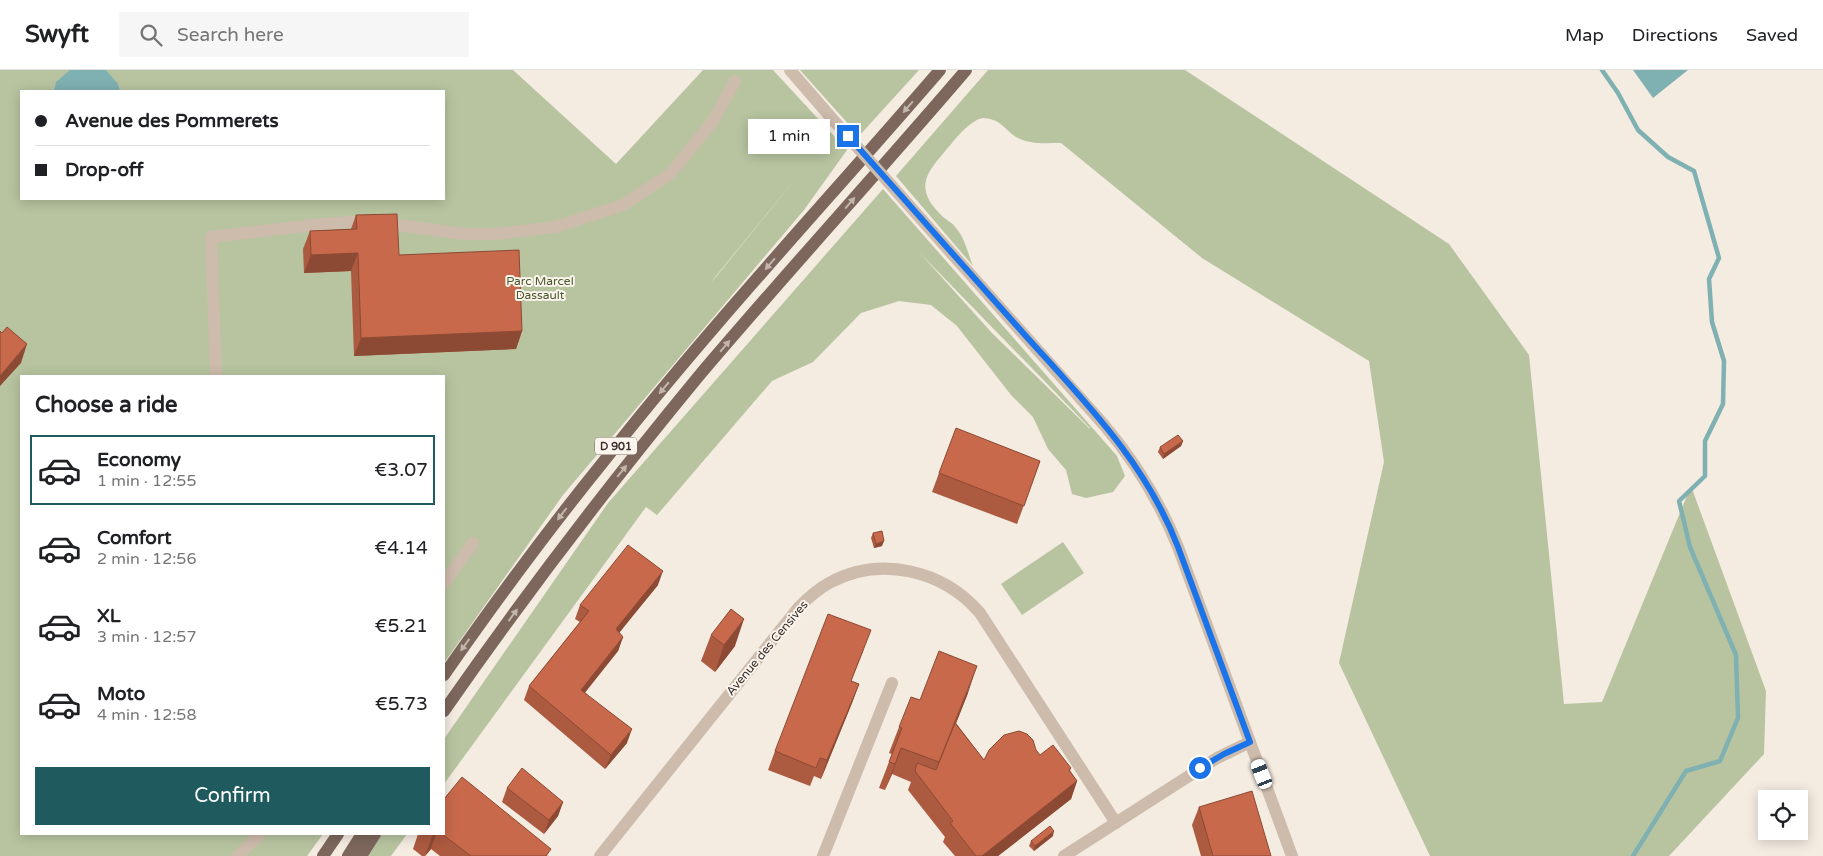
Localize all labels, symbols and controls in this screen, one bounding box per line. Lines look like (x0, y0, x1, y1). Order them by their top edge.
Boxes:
search box (119, 12, 469, 57)
text: Swyft (25, 20, 89, 49)
icon: search (137, 21, 165, 49)
text: Search here (177, 24, 284, 46)
text: Map (1565, 24, 1604, 46)
text: Directions (1632, 24, 1718, 46)
text: Saved (1746, 24, 1798, 46)
one-way arrow (903, 100, 914, 113)
text: Avenue des Pommerets (65, 110, 279, 132)
callout: 1 min (748, 118, 830, 154)
route end (837, 125, 859, 147)
text: 1 min (768, 126, 810, 146)
text: Drop-off (65, 159, 144, 181)
one-way arrow (844, 197, 855, 210)
one-way arrow (764, 258, 776, 270)
park label: Parc Marcel Dassault (506, 274, 574, 302)
one-way arrow (720, 339, 731, 352)
one-way arrow (658, 381, 669, 394)
text: Choose a ride (35, 392, 178, 418)
road number: D 901 (595, 438, 637, 454)
icon: car (37, 448, 82, 493)
text: Economy (97, 449, 181, 471)
text: €3.07 (374, 459, 428, 481)
one-way arrow (617, 465, 628, 478)
text: 1 min · 12:55 (97, 471, 196, 491)
one-way arrow (557, 507, 567, 521)
icon: car (37, 526, 82, 571)
text: Comfort (97, 527, 171, 549)
text: €4.14 (374, 537, 428, 559)
text: 2 min · 12:56 (97, 549, 196, 569)
street label: Avenue des Censives (723, 598, 811, 698)
icon: car (37, 604, 82, 649)
text: XL (97, 605, 121, 627)
one-way arrow (507, 609, 518, 622)
text: €5.21 (374, 615, 428, 637)
text: 3 min · 12:57 (97, 627, 196, 647)
one-way arrow (460, 638, 471, 651)
icon: car (37, 682, 82, 727)
text: Moto (97, 683, 145, 705)
text: €5.73 (375, 693, 428, 715)
text: 4 min · 12:58 (97, 705, 196, 725)
route start (1189, 757, 1211, 779)
car (1249, 757, 1274, 791)
button: Confirm (35, 767, 430, 825)
map controls (1758, 790, 1808, 840)
button: locate (1758, 790, 1808, 840)

